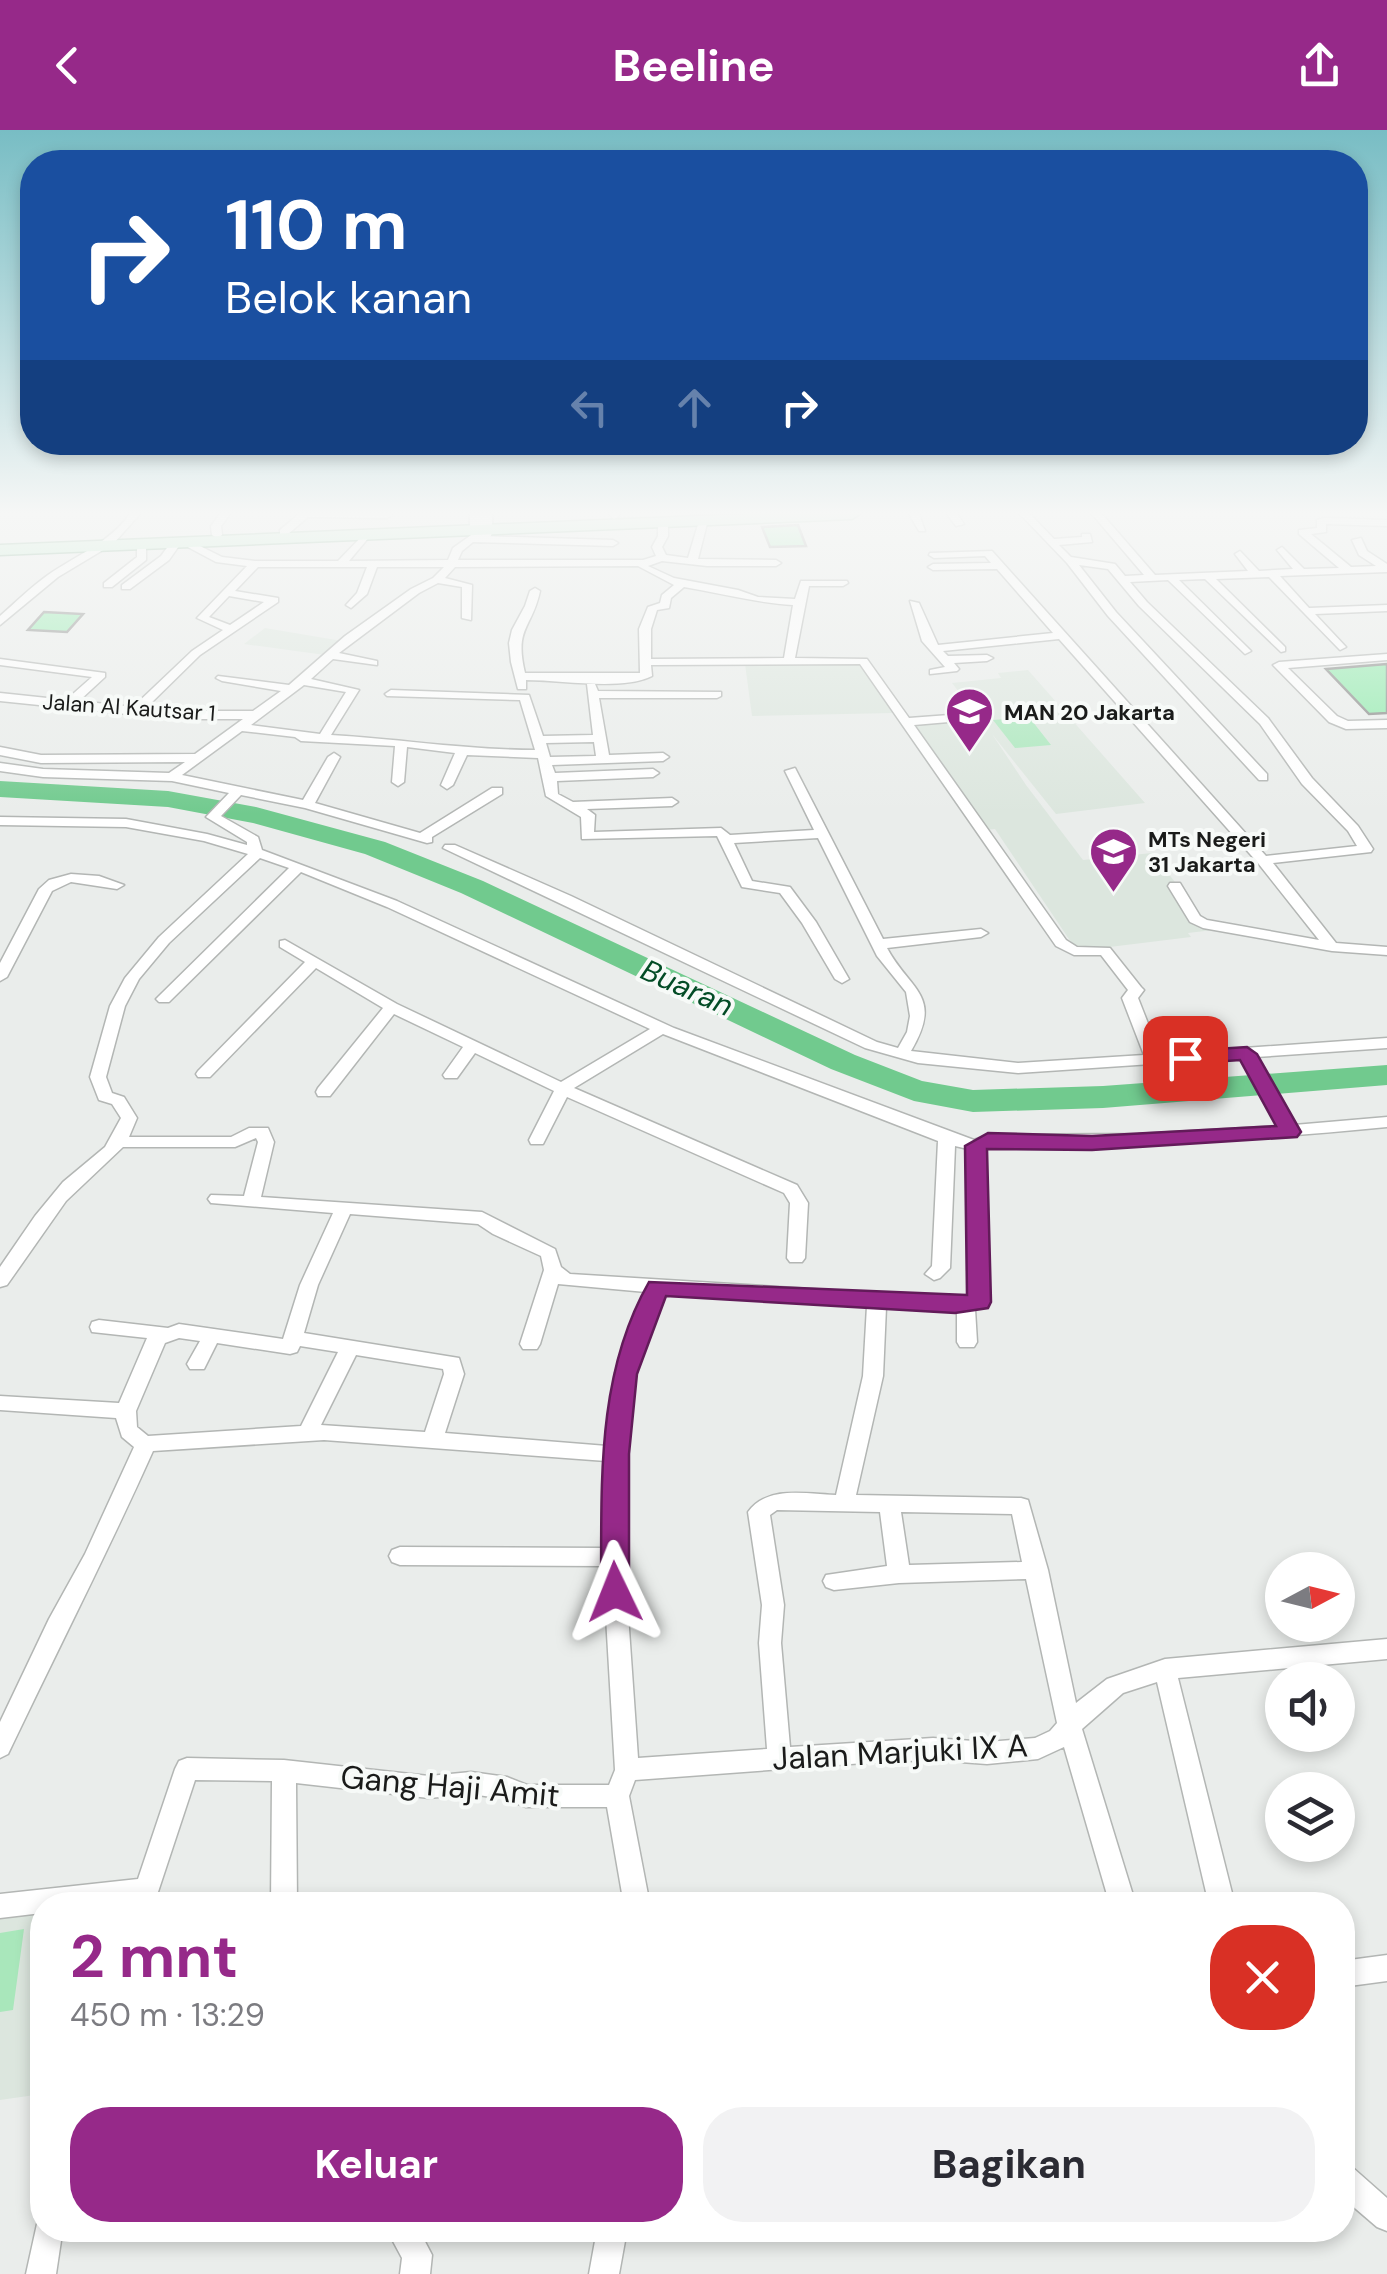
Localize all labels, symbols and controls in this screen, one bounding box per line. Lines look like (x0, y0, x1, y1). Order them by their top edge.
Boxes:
text: Beeline (612, 36, 775, 95)
icon: back (40, 38, 95, 93)
icon: share (1292, 38, 1347, 93)
text: 110 m (225, 180, 408, 271)
icon: right (60, 190, 190, 320)
text: Belok kanan (225, 268, 472, 327)
icon: left (562, 380, 617, 435)
icon: ahead (667, 380, 722, 435)
icon: right (772, 380, 827, 435)
school or university icon: MAN 20 Jakarta (943, 686, 995, 754)
street label: Jalan Al Kautsar 1 (42, 687, 216, 728)
place label: MAN 20 Jakarta (1004, 698, 1175, 727)
place label: MTs Negeri 31 Jakarta (1148, 825, 1266, 879)
school or university icon: MTs Negeri 31 Jakarta (1087, 826, 1139, 894)
water label: Buaran (635, 950, 739, 1025)
pin (1143, 1016, 1228, 1101)
icon: arrive (1158, 1031, 1213, 1086)
position arrow (563, 1540, 667, 1644)
north arrow (1265, 1552, 1355, 1642)
map controls (1265, 1552, 1355, 1862)
button: sound (1265, 1662, 1355, 1752)
street label: Jalan Marjuki IX A (771, 1724, 1029, 1780)
street label: Gang Haji Amit (339, 1756, 561, 1816)
button: layers (1265, 1772, 1355, 1862)
text: 2 mnt (70, 1917, 238, 1996)
button: close (1210, 1925, 1315, 2030)
text: 450 m · 13:29 (70, 1994, 265, 2036)
button: Keluar (70, 2107, 683, 2222)
button: Bagikan (703, 2107, 1315, 2222)

